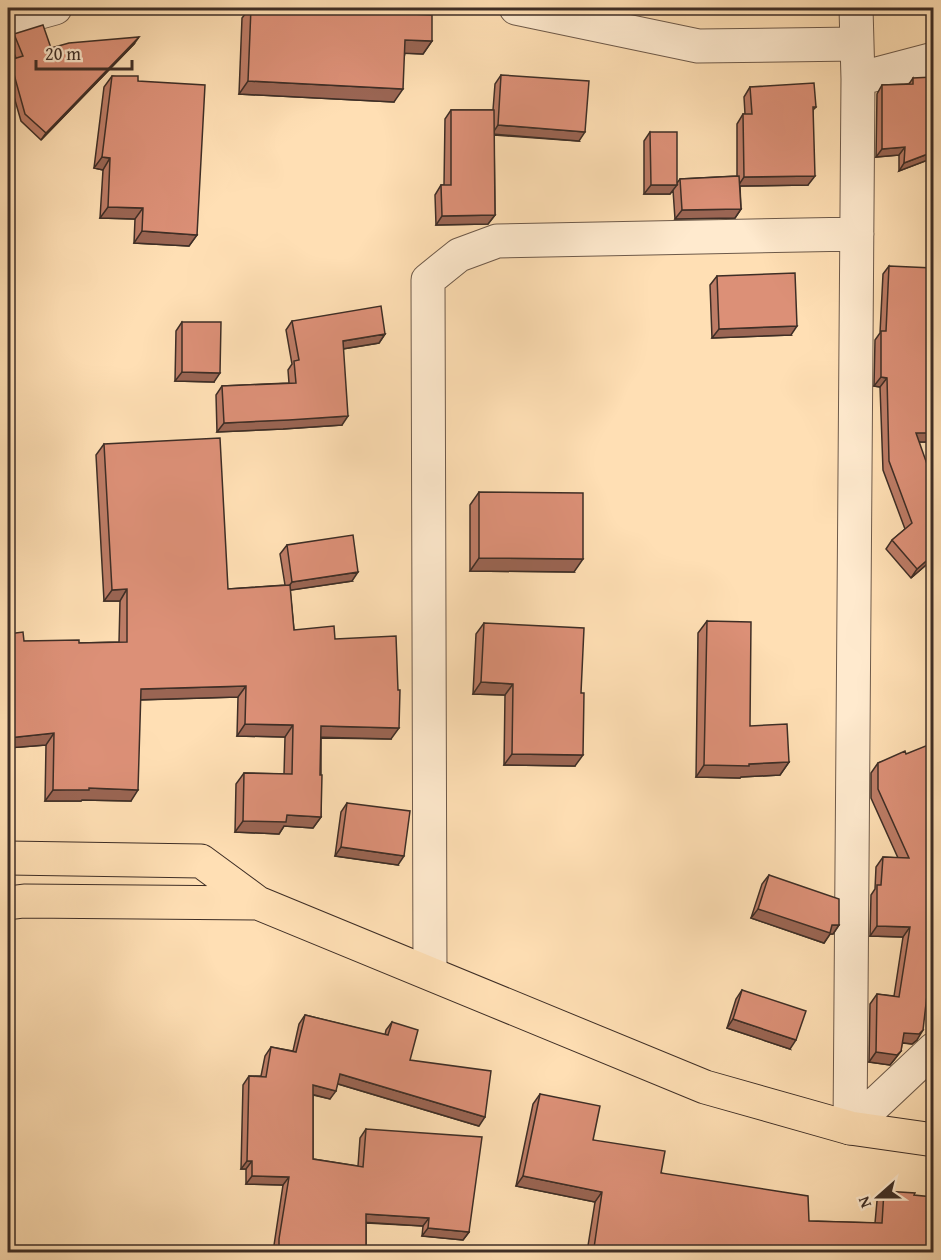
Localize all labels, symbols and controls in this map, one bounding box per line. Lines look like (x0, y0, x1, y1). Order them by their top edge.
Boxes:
scale bar (36, 33, 132, 71)
text: 20 m (45, 40, 81, 67)
north arrow (848, 1167, 908, 1227)
text: N (851, 1193, 877, 1212)

